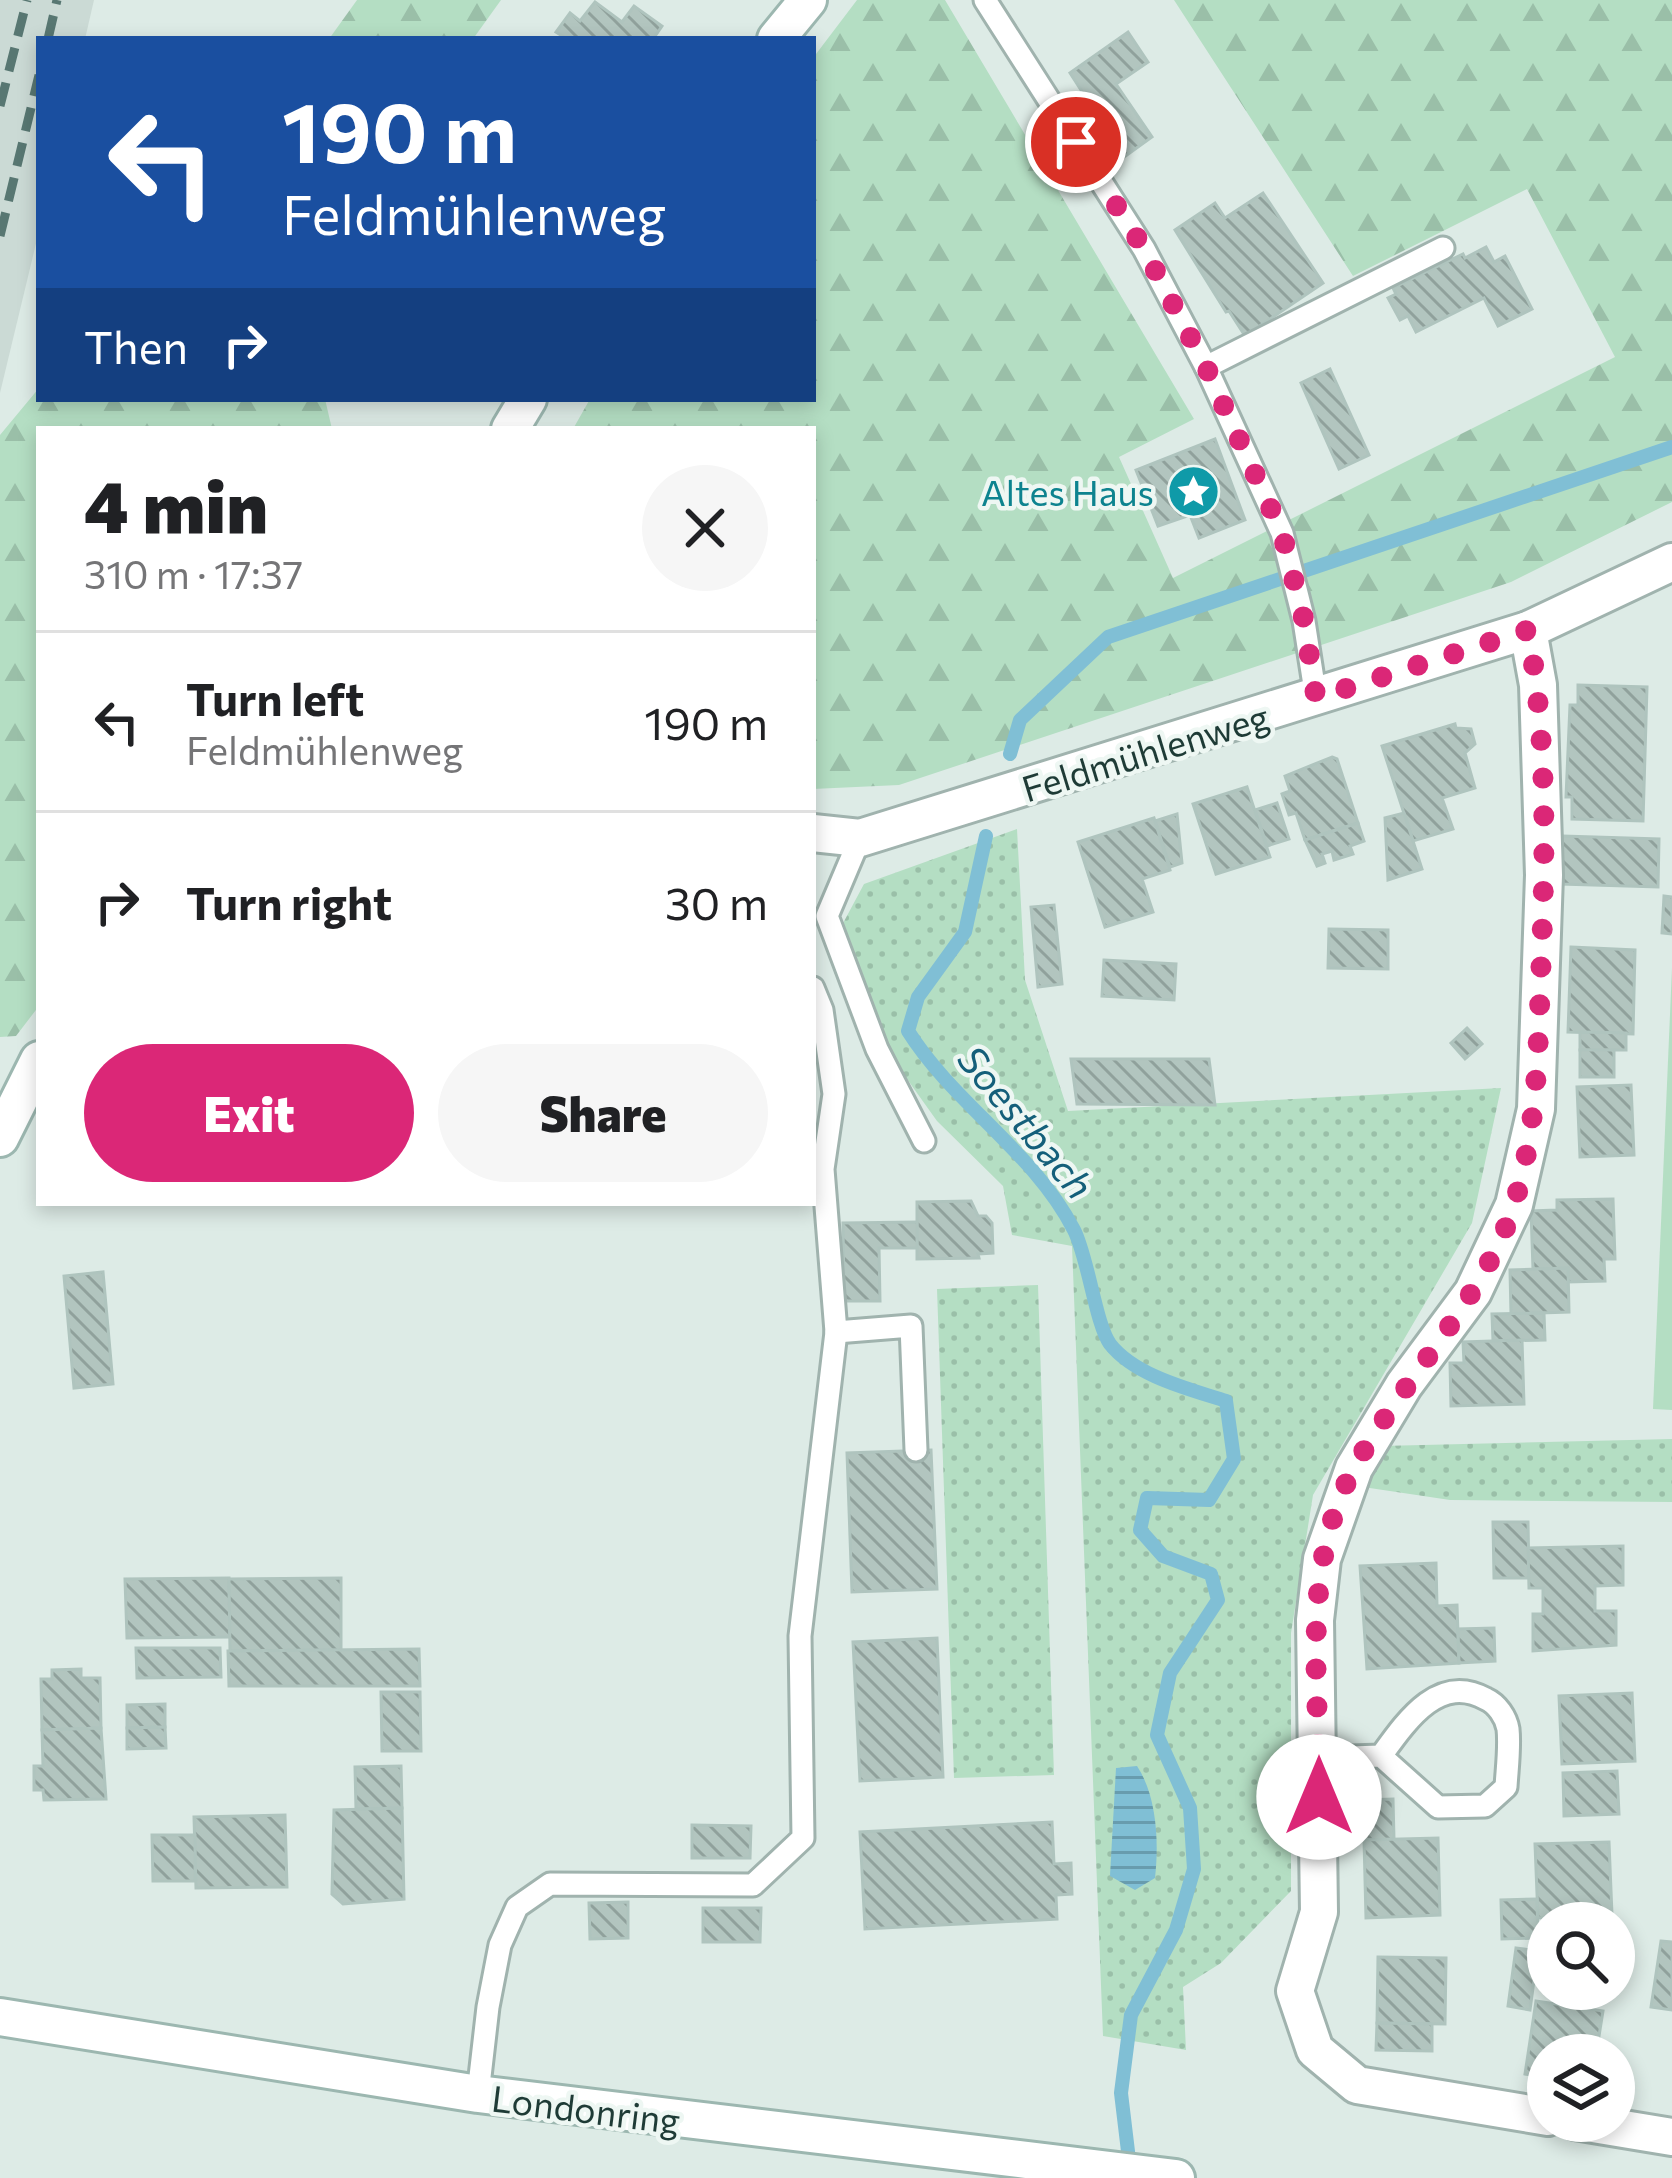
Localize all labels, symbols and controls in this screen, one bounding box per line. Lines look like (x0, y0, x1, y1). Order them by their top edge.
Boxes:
text: 190 m (282, 78, 517, 180)
icon: left (84, 84, 240, 240)
pin (1025, 91, 1127, 193)
icon: arrive (1043, 109, 1109, 175)
text: Feldmühlenweg (282, 180, 666, 246)
icon: right (212, 312, 278, 378)
text: Then (84, 318, 188, 373)
text: 4 min (84, 460, 268, 548)
place icon: Altes Haus (1165, 463, 1221, 519)
button: close (642, 465, 768, 591)
place label: Altes Haus (981, 469, 1154, 513)
text: 310 m · 17:37 (84, 549, 303, 597)
text: Turn left (186, 670, 364, 725)
icon: left (84, 689, 150, 755)
street label: Feldmühlenweg (1016, 693, 1274, 809)
text: 190 m (644, 694, 768, 749)
text: Feldmühlenweg (186, 725, 463, 773)
icon: right (84, 869, 150, 935)
text: Turn right (186, 874, 392, 929)
text: 30 m (665, 874, 768, 929)
water label: Soestbach (949, 1035, 1105, 1207)
button: Exit (84, 1044, 414, 1182)
button: Share (438, 1044, 768, 1182)
position arrow (1256, 1734, 1382, 1860)
map controls (1527, 1902, 1635, 2142)
button: search (1527, 1902, 1635, 2010)
button: layers (1527, 2034, 1635, 2142)
street label: Londonring (489, 2075, 683, 2141)

